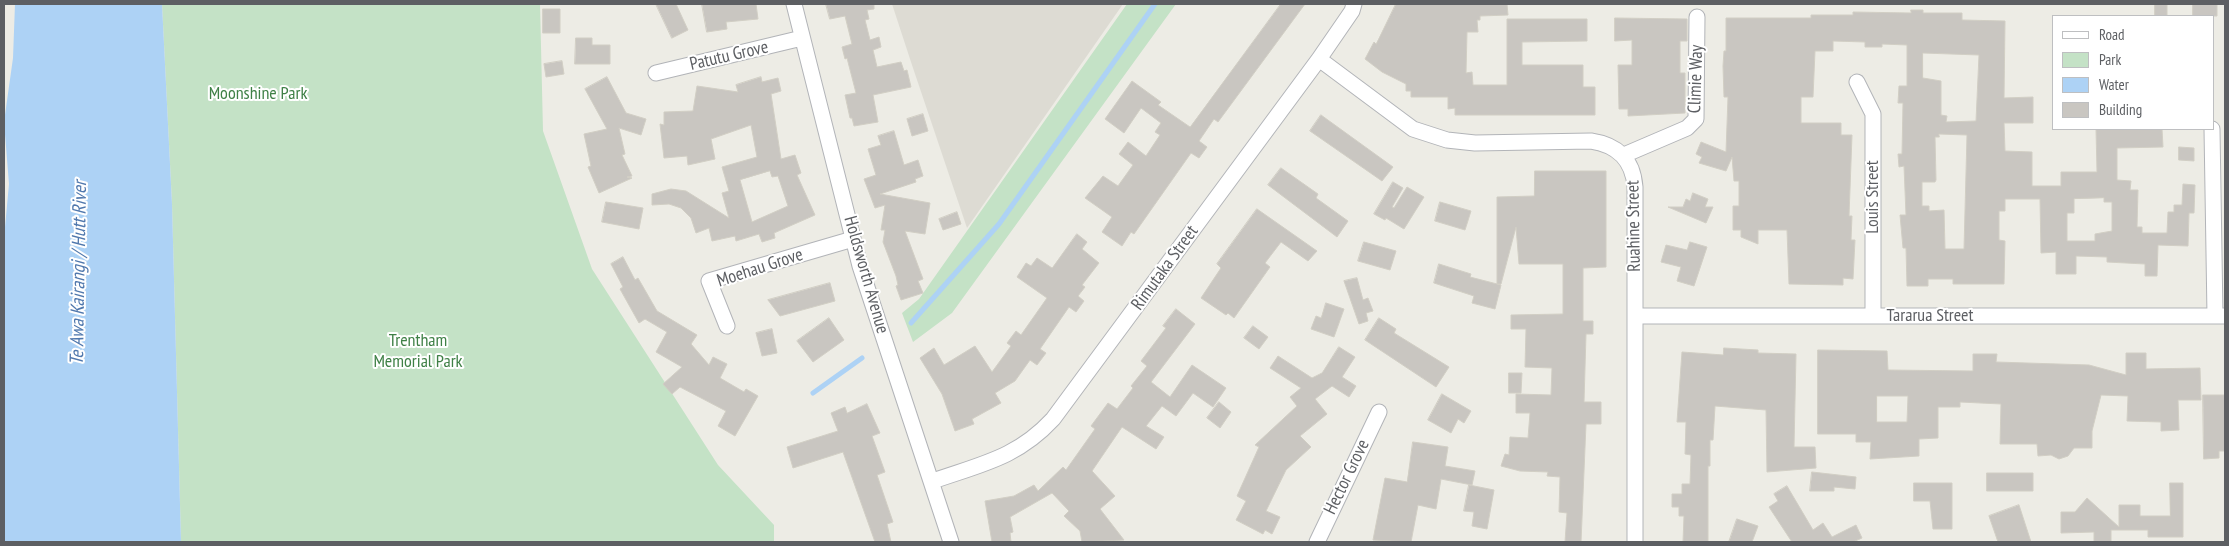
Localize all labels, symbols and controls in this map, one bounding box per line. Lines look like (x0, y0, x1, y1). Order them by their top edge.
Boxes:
legend (2052, 15, 2214, 130)
text: Road (2099, 25, 2125, 44)
street label: Patutu Grove (688, 36, 770, 76)
street label: Climie Way (1684, 44, 1708, 114)
text: Park (2099, 50, 2121, 69)
text: Water (2099, 75, 2129, 94)
park label: Moonshine Park (209, 83, 307, 105)
text: Building (2099, 100, 2142, 119)
street label: Louis Street (1862, 160, 1884, 234)
street label: Ruahine Street (1622, 180, 1646, 272)
water label: Te Awa Kairangi / Hutt River (66, 181, 92, 365)
street label: Holdsworth Avenue (839, 214, 893, 336)
street label: Rimutaka Street (1127, 221, 1203, 315)
street label: Moehau Grove (714, 244, 806, 292)
street label: Tararua Street (1887, 305, 1973, 327)
park label: Trentham Memorial Park (373, 330, 463, 372)
street label: Hector Grove (1320, 436, 1374, 518)

